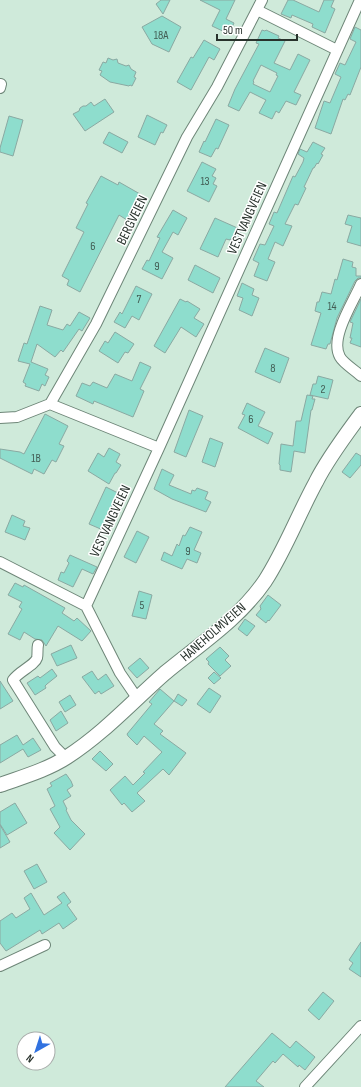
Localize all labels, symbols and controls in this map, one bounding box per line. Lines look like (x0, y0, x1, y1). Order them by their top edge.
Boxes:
scale bar (217, 16, 297, 42)
text: 50 m (223, 23, 243, 38)
house number: 18A (154, 28, 169, 43)
house number: 13 (200, 174, 210, 189)
street label: VESTVANGVEIEN (223, 179, 271, 257)
street label: BERGVEIEN (113, 192, 151, 248)
house number: 6 (90, 239, 96, 254)
house number: 9 (154, 259, 160, 274)
house number: 7 (137, 292, 142, 307)
house number: 14 (327, 299, 337, 314)
house number: 8 (270, 361, 276, 376)
house number: 2 (321, 382, 326, 397)
house number: 6 (248, 412, 254, 427)
house number: 1B (31, 451, 41, 466)
street label: VESTVANGVEIEN (86, 482, 134, 560)
house number: 9 (185, 544, 191, 559)
house number: 5 (140, 598, 145, 613)
street label: HANEHOLMVEIEN (177, 599, 249, 665)
north arrow (16, 1031, 56, 1071)
text: N (24, 1051, 36, 1065)

